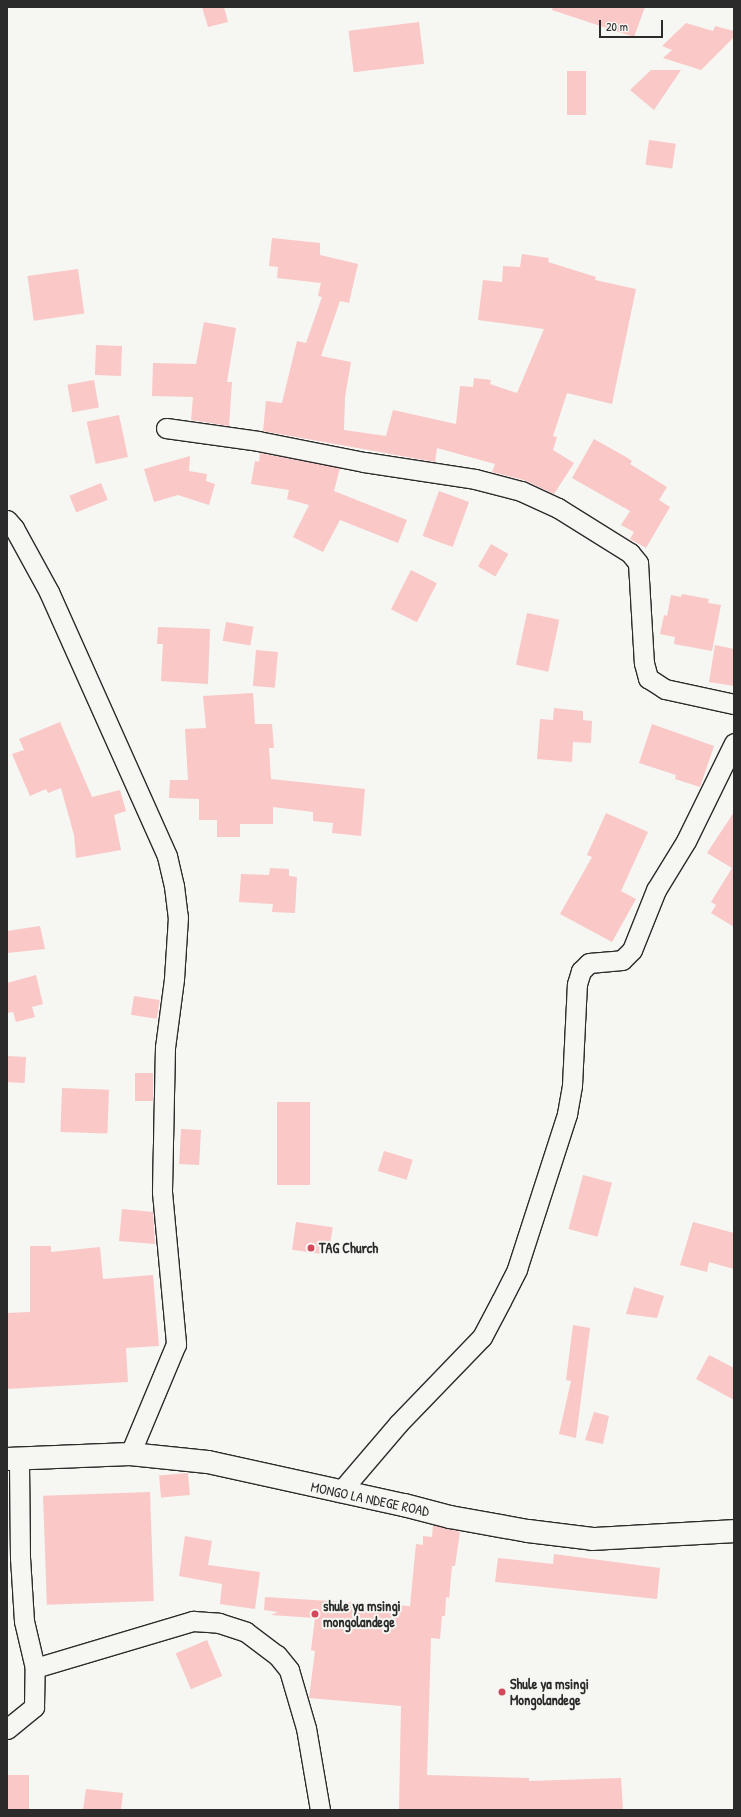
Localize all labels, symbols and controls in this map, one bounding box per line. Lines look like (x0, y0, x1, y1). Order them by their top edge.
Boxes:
scale bar (601, 12, 665, 38)
text: 20 m (606, 18, 628, 35)
place label: TAG Church (319, 1240, 378, 1256)
marker: TAG Church (306, 1243, 316, 1253)
street label: MONGO LA NDEGE ROAD (309, 1478, 431, 1520)
place label: shule ya msingi mongolandege (323, 1598, 401, 1630)
marker: shule ya msingi mongolandege (310, 1609, 320, 1619)
place label: Shule ya msingi Mongolandege (510, 1676, 589, 1708)
marker: Shule ya msingi Mongolandege (497, 1687, 507, 1697)

